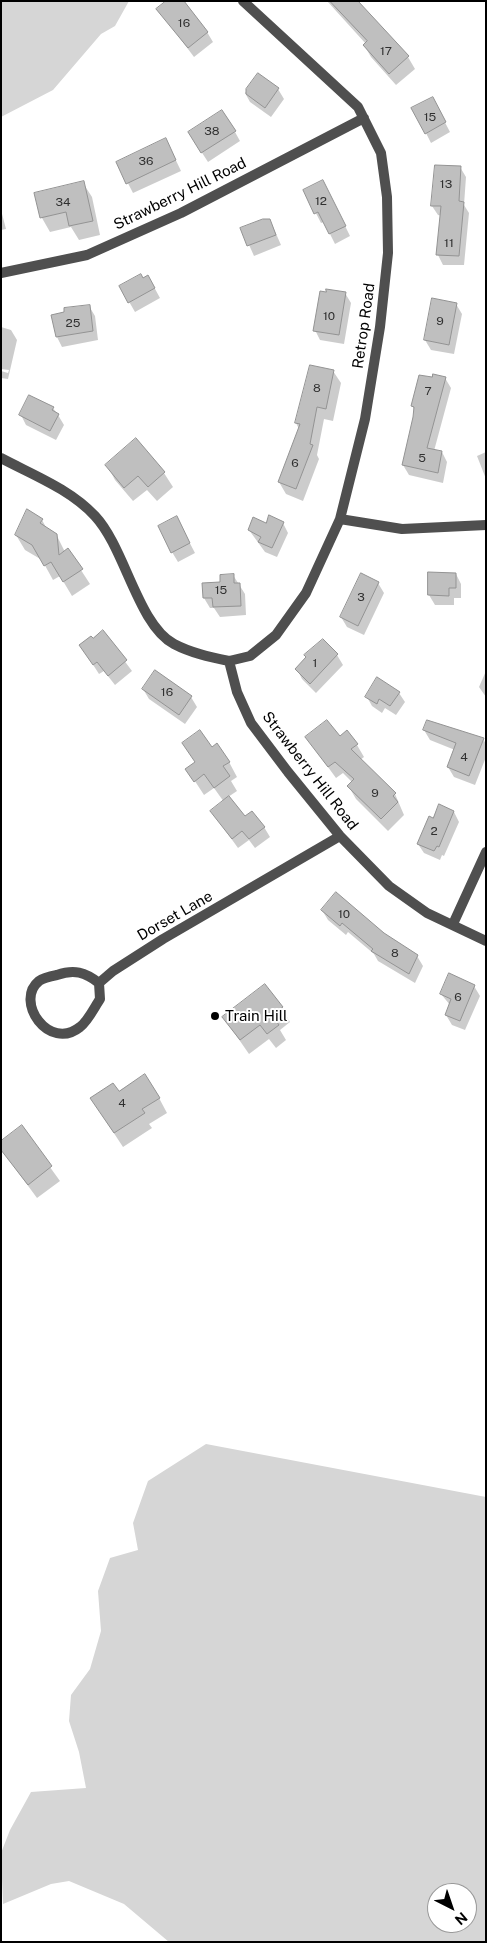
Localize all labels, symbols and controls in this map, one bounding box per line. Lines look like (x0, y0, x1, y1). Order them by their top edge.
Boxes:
house number: 16 (178, 16, 190, 30)
house number: 17 (380, 44, 392, 58)
house number: 15 (424, 110, 436, 124)
house number: 38 (204, 124, 220, 138)
street label: Strawberry Hill Road (111, 154, 249, 234)
house number: 36 (139, 154, 153, 168)
house number: 13 (440, 177, 452, 191)
house number: 12 (315, 194, 327, 208)
house number: 34 (55, 195, 71, 209)
house number: 11 (444, 236, 454, 250)
street label: Retrop Road (349, 282, 379, 370)
house number: 10 (323, 309, 335, 323)
house number: 9 (436, 314, 444, 328)
house number: 25 (66, 316, 80, 330)
house number: 8 (313, 381, 321, 395)
house number: 7 (424, 384, 432, 398)
house number: 5 (418, 451, 426, 465)
house number: 6 (291, 456, 299, 470)
house number: 15 (215, 583, 227, 597)
house number: 3 (357, 590, 365, 604)
house number: 1 (313, 656, 317, 670)
house number: 16 (161, 685, 173, 699)
street label: Strawberry Hill Road (258, 708, 362, 834)
house number: 4 (460, 750, 468, 764)
house number: 9 (371, 786, 379, 800)
house number: 2 (430, 824, 438, 838)
street label: Dorset Lane (134, 887, 216, 945)
house number: 10 (338, 907, 350, 921)
house number: 8 (391, 946, 399, 960)
house number: 6 (454, 990, 462, 1004)
place label: Train Hill (225, 1007, 288, 1025)
marker: Train Hill (209, 1010, 221, 1022)
house number: 4 (118, 1096, 126, 1110)
north arrow (427, 1883, 477, 1933)
text: N (452, 1909, 471, 1928)

